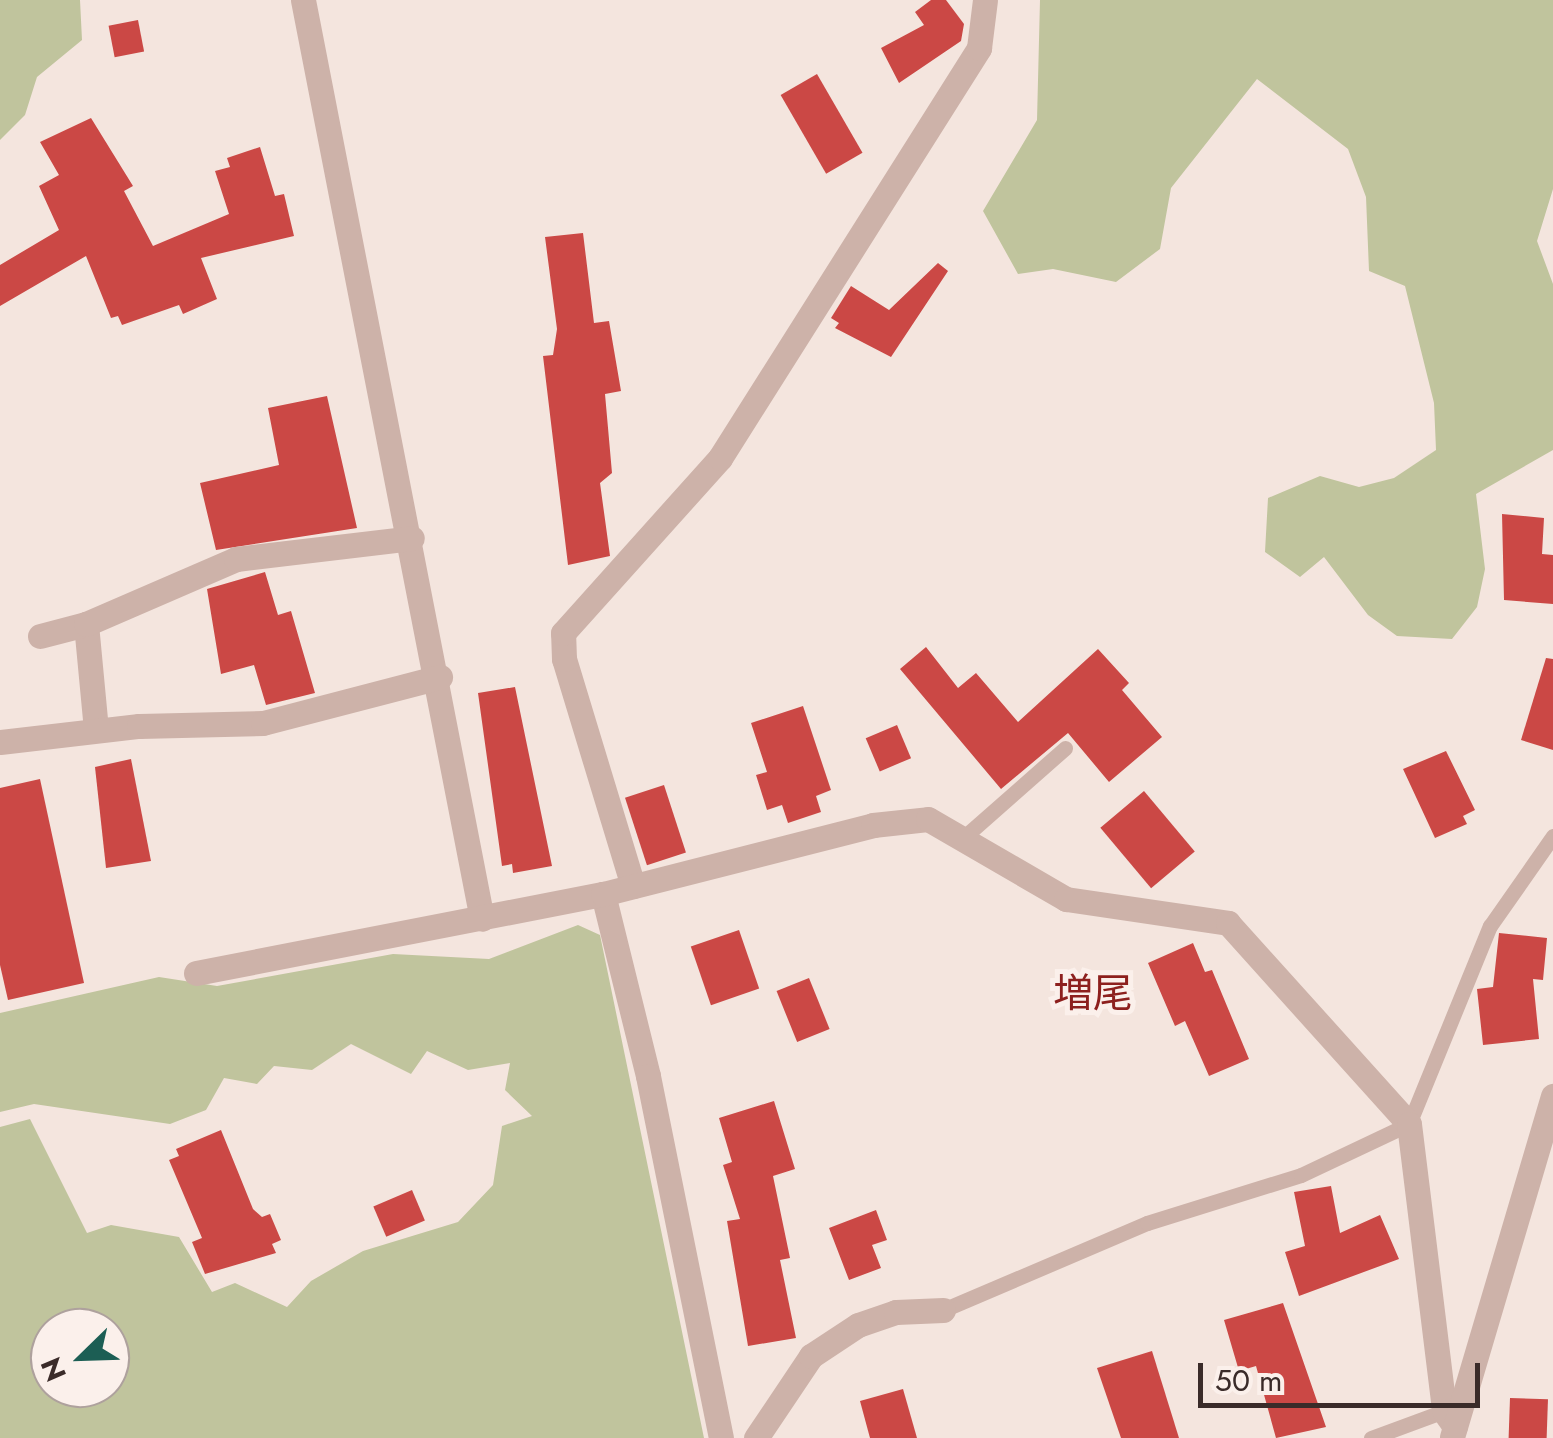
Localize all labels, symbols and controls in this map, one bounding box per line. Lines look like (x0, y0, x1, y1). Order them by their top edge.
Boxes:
district label: 増尾 (1053, 969, 1133, 1017)
north arrow (30, 1308, 130, 1408)
scale bar (1203, 1343, 1486, 1405)
text: N (31, 1351, 77, 1387)
text: 50 m (1215, 1359, 1282, 1402)

